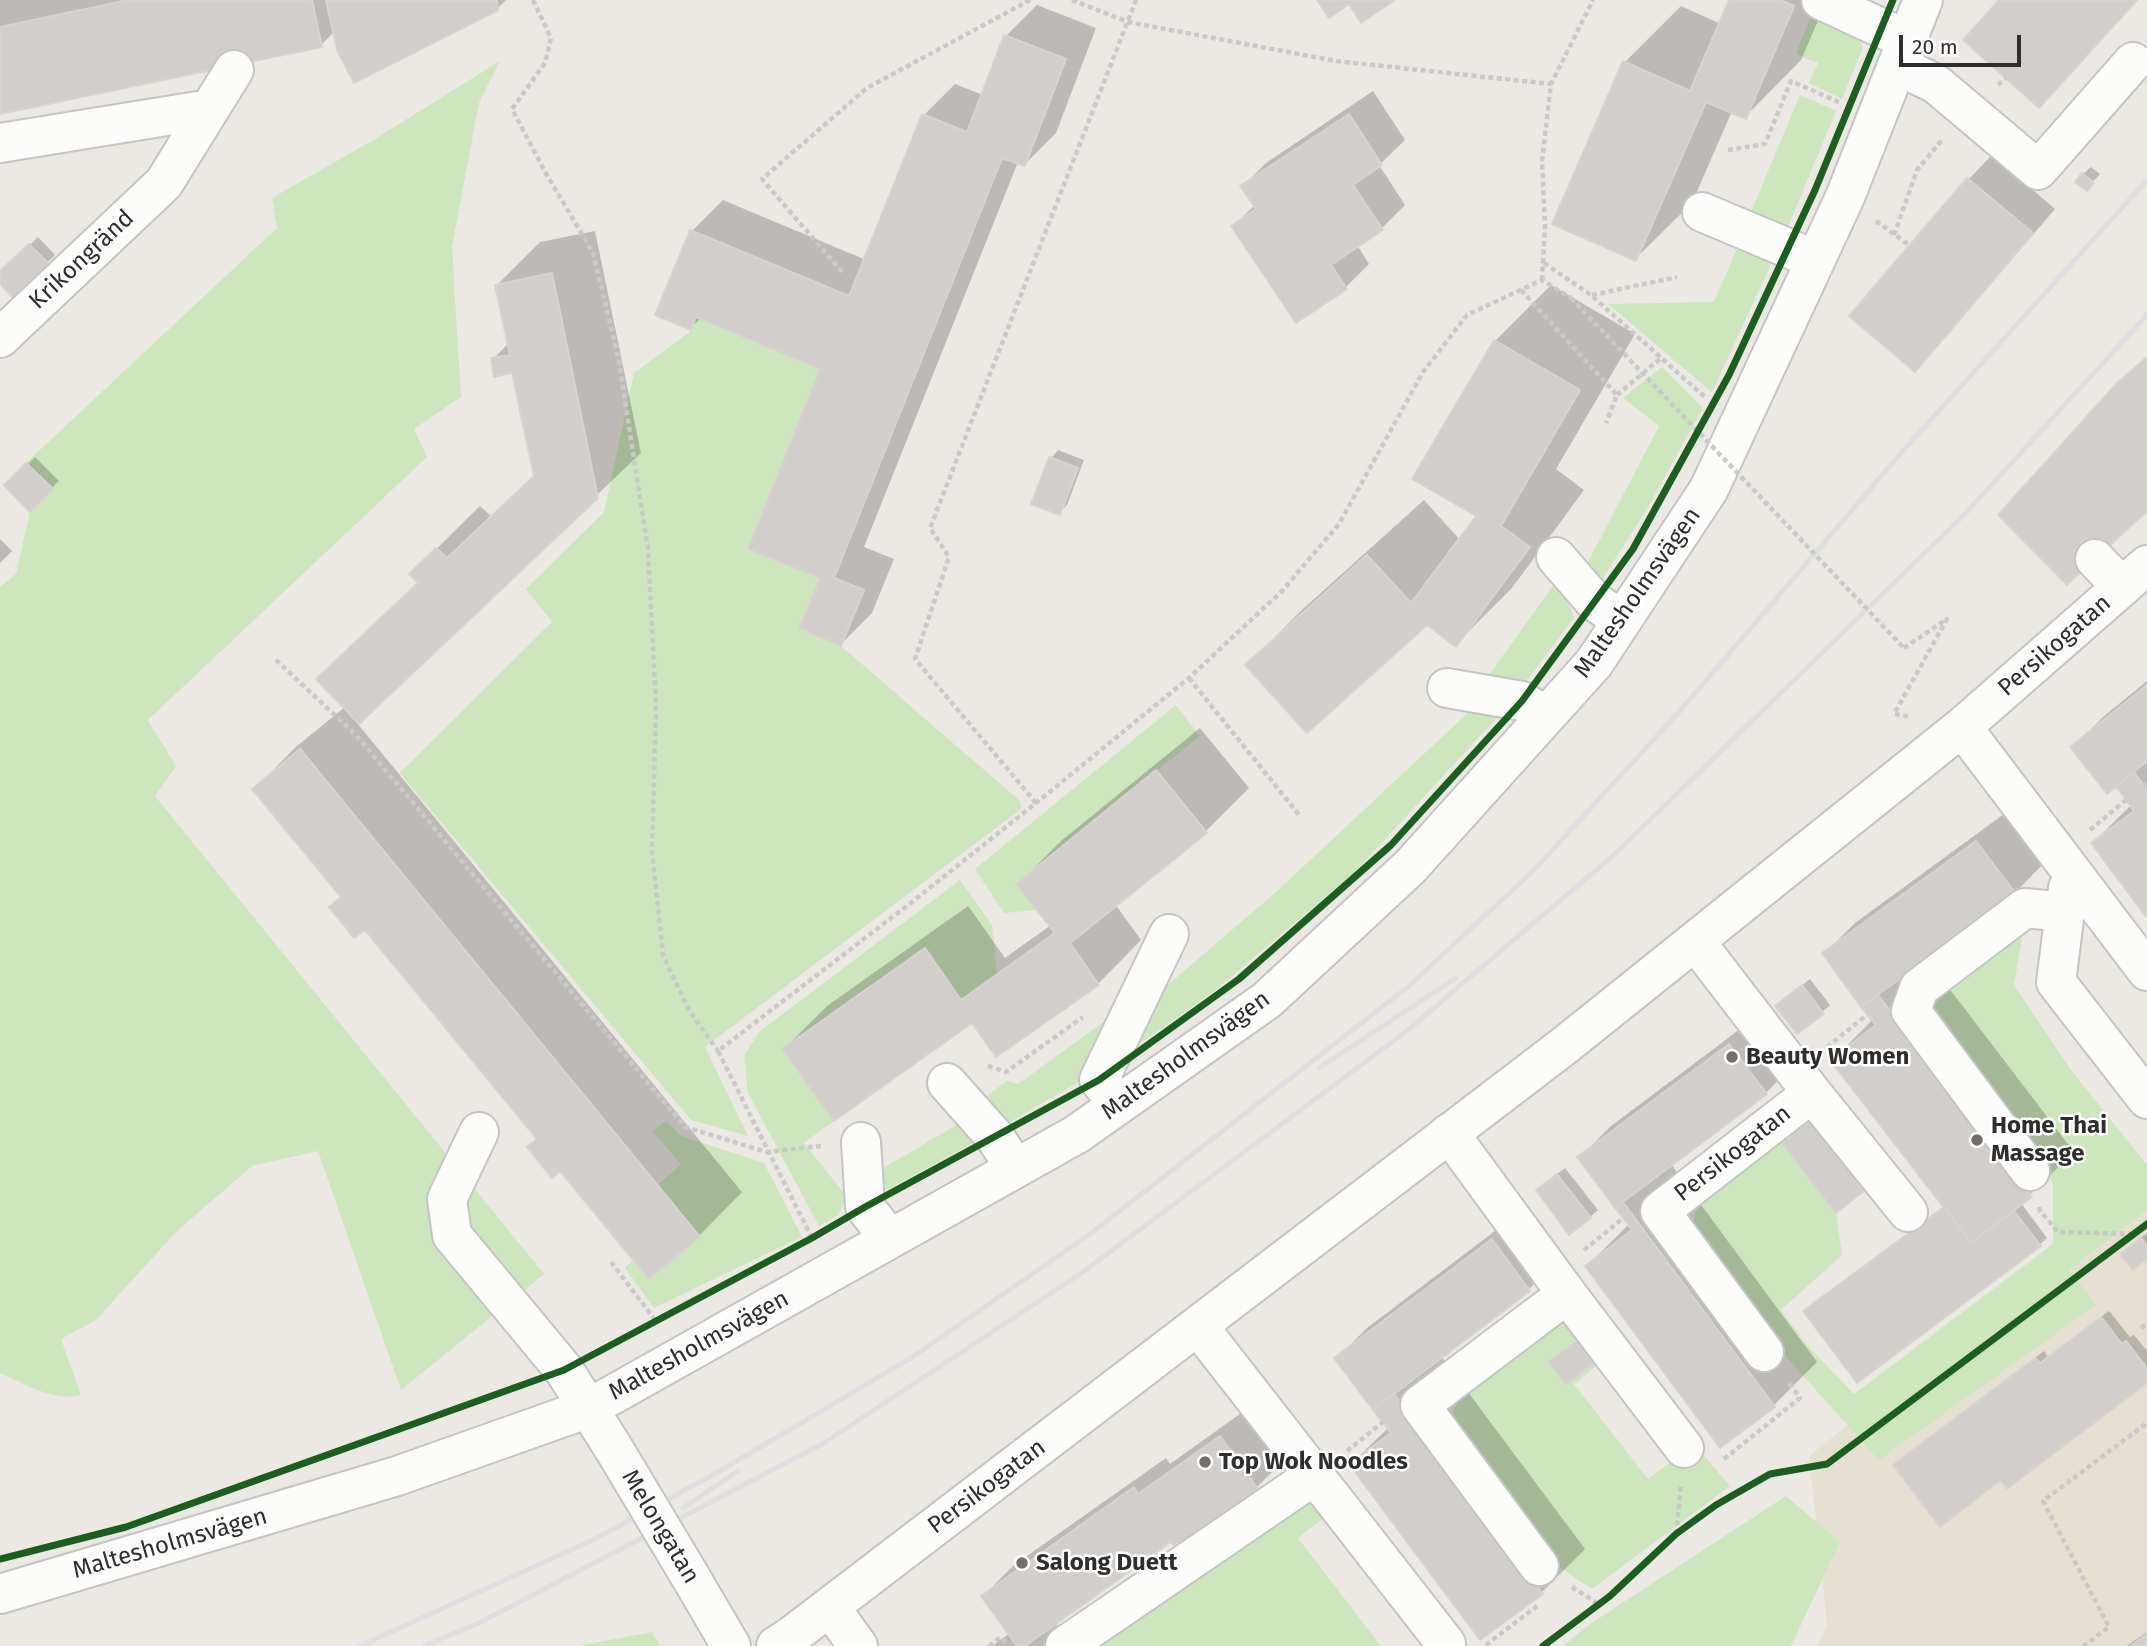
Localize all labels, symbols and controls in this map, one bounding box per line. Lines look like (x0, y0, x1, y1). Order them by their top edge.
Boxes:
scale bar (1902, 21, 2024, 65)
text: 20 m (1912, 34, 1958, 60)
street label: Krikongränd (24, 204, 140, 316)
street label: Maltesholmsvägen (1569, 502, 1707, 684)
street label: Persikogatan (1993, 589, 2117, 703)
street label: Maltesholmsvägen (1096, 985, 1276, 1127)
place label: Beauty Women (1746, 1043, 1909, 1071)
marker: Beauty Women (1724, 1049, 1740, 1065)
street label: Persikogatan (1669, 1100, 1797, 1208)
place label: Home Thai Massage (1991, 1112, 2107, 1168)
marker: Home Thai Massage (1969, 1132, 1985, 1148)
street label: Maltesholmsvägen (604, 1285, 794, 1407)
street label: Persikogatan (922, 1433, 1052, 1541)
place label: Top Wok Noodles (1219, 1448, 1408, 1476)
marker: Top Wok Noodles (1197, 1454, 1213, 1470)
street label: Melongatan (615, 1465, 705, 1589)
street label: Maltesholmsvägen (69, 1502, 271, 1586)
place label: Salong Duett (1036, 1549, 1178, 1577)
marker: Salong Duett (1014, 1555, 1030, 1571)

